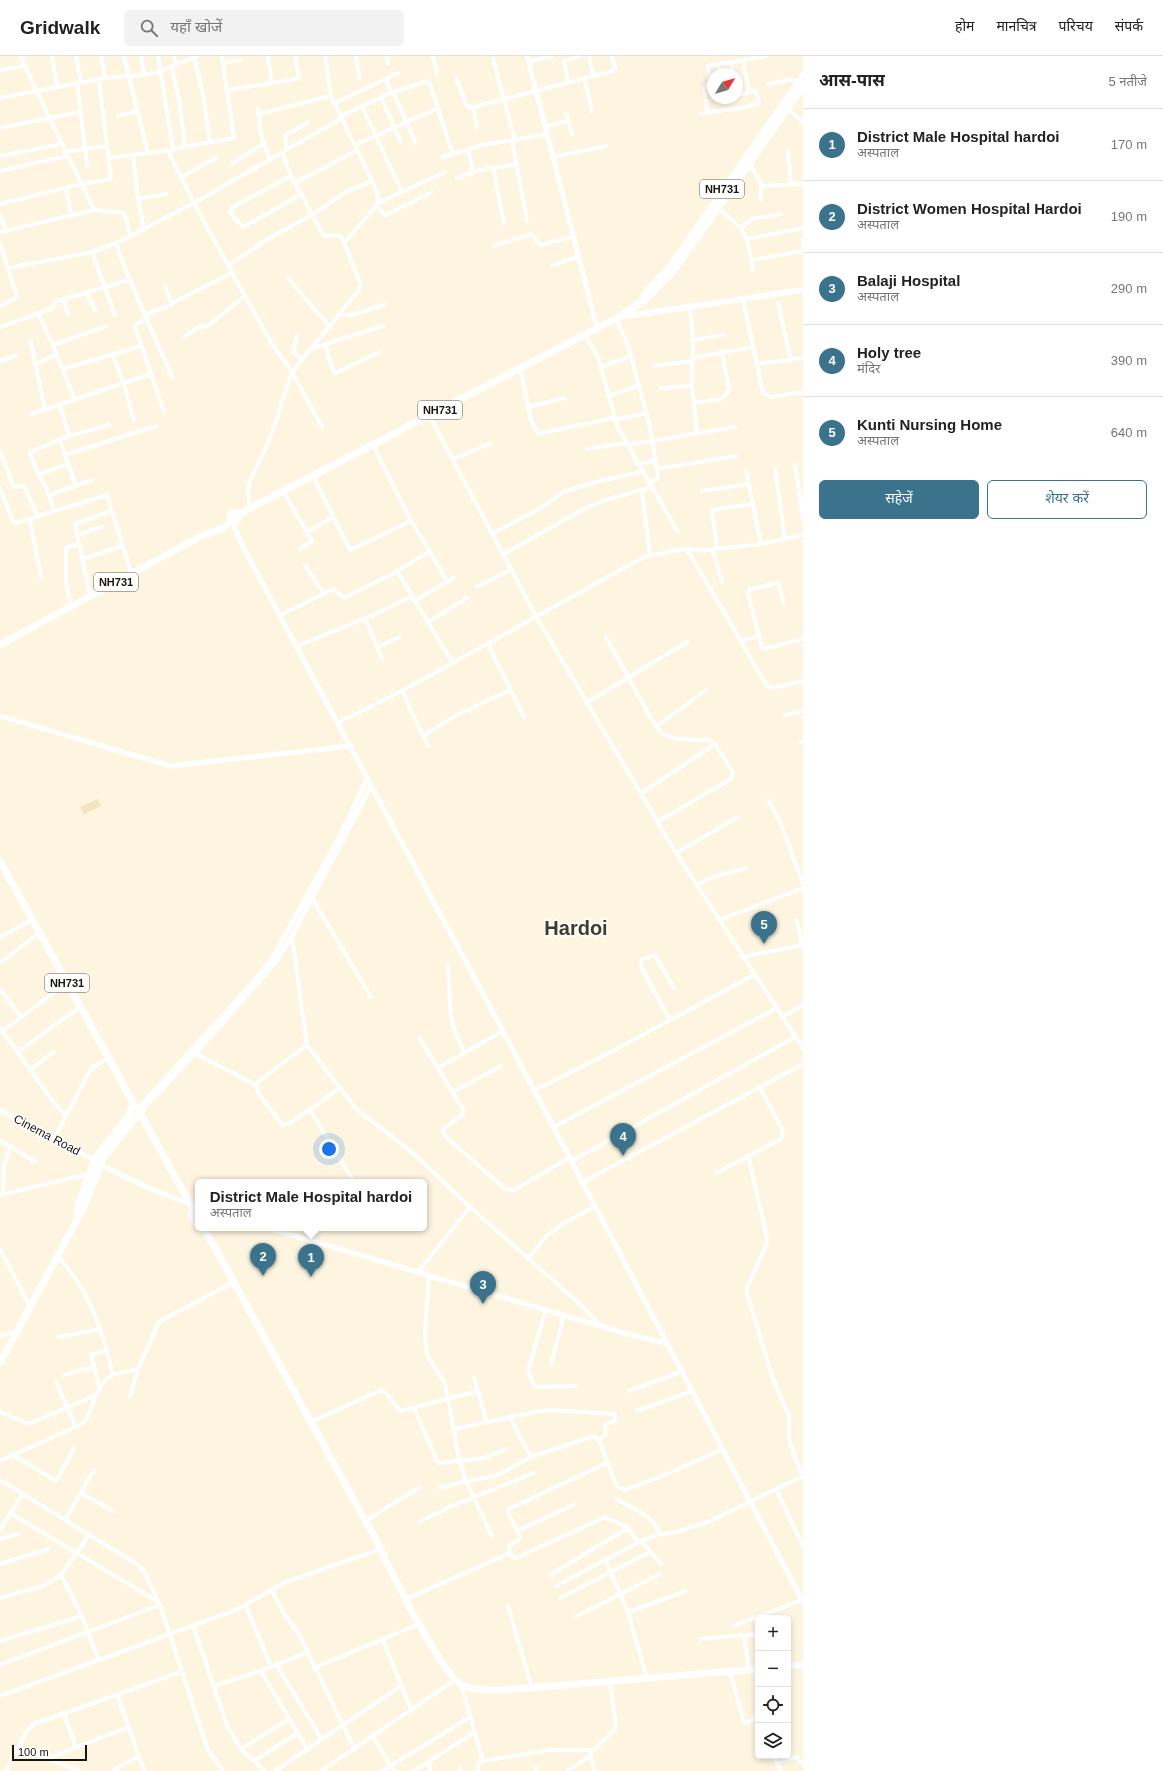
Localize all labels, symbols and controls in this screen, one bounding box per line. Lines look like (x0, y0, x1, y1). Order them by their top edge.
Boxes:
search box (124, 10, 404, 46)
text: Gridwalk (20, 17, 100, 38)
icon: search (138, 17, 160, 39)
text: यहाँ खोजें (170, 18, 222, 35)
text: होम (955, 18, 974, 34)
text: मानचित्र (996, 18, 1037, 34)
text: परिचय (1059, 18, 1093, 34)
text: संपर्क (1115, 18, 1143, 34)
north arrow (707, 68, 743, 104)
text: आस-पास (819, 71, 885, 90)
text: 5 नतीजे (1109, 74, 1147, 89)
text: District Male Hospital hardoi (857, 128, 1060, 145)
text: 1 (828, 137, 836, 152)
text: 170 m (1111, 137, 1147, 152)
text: अस्पताल (857, 145, 899, 160)
road number: NH731 (700, 180, 744, 198)
text: District Women Hospital Hardoi (857, 200, 1082, 217)
text: 2 (828, 209, 836, 224)
text: 190 m (1111, 209, 1147, 224)
text: अस्पताल (857, 217, 899, 232)
text: Balaji Hospital (857, 272, 960, 289)
text: 3 (828, 281, 836, 296)
text: 290 m (1111, 281, 1147, 296)
text: अस्पताल (857, 289, 899, 304)
text: Holy tree (857, 344, 921, 361)
text: 4 (828, 353, 836, 368)
text: 390 m (1111, 353, 1147, 368)
text: मंदिर (857, 361, 880, 376)
road number: NH731 (418, 401, 462, 419)
text: Kunti Nursing Home (857, 416, 1002, 433)
text: 5 (828, 425, 836, 440)
text: 640 m (1111, 425, 1147, 440)
text: अस्पताल (857, 433, 899, 448)
button: सहेजें (819, 480, 979, 519)
button: शेयर करें (987, 480, 1147, 519)
road number: NH731 (94, 573, 138, 591)
pin: 5 (751, 911, 777, 944)
district label: Hardoi (544, 917, 608, 939)
road number: NH731 (45, 974, 89, 992)
street label: Cinema Road (11, 1112, 83, 1158)
pin: 4 (610, 1123, 636, 1156)
your location (319, 1139, 339, 1159)
popup (195, 1179, 427, 1231)
text: District Male Hospital hardoi (210, 1188, 412, 1205)
text: अस्पताल (210, 1205, 252, 1220)
pin: 2 (250, 1243, 276, 1276)
pin: 1 (298, 1244, 324, 1277)
pin: 3 (470, 1271, 496, 1304)
map controls (755, 1615, 791, 1759)
button: + (755, 1615, 791, 1651)
button: − (755, 1651, 791, 1687)
button: locate (755, 1687, 791, 1723)
button: layers (755, 1723, 791, 1759)
scale bar (12, 1743, 87, 1762)
text: 100 m (18, 1746, 49, 1758)

